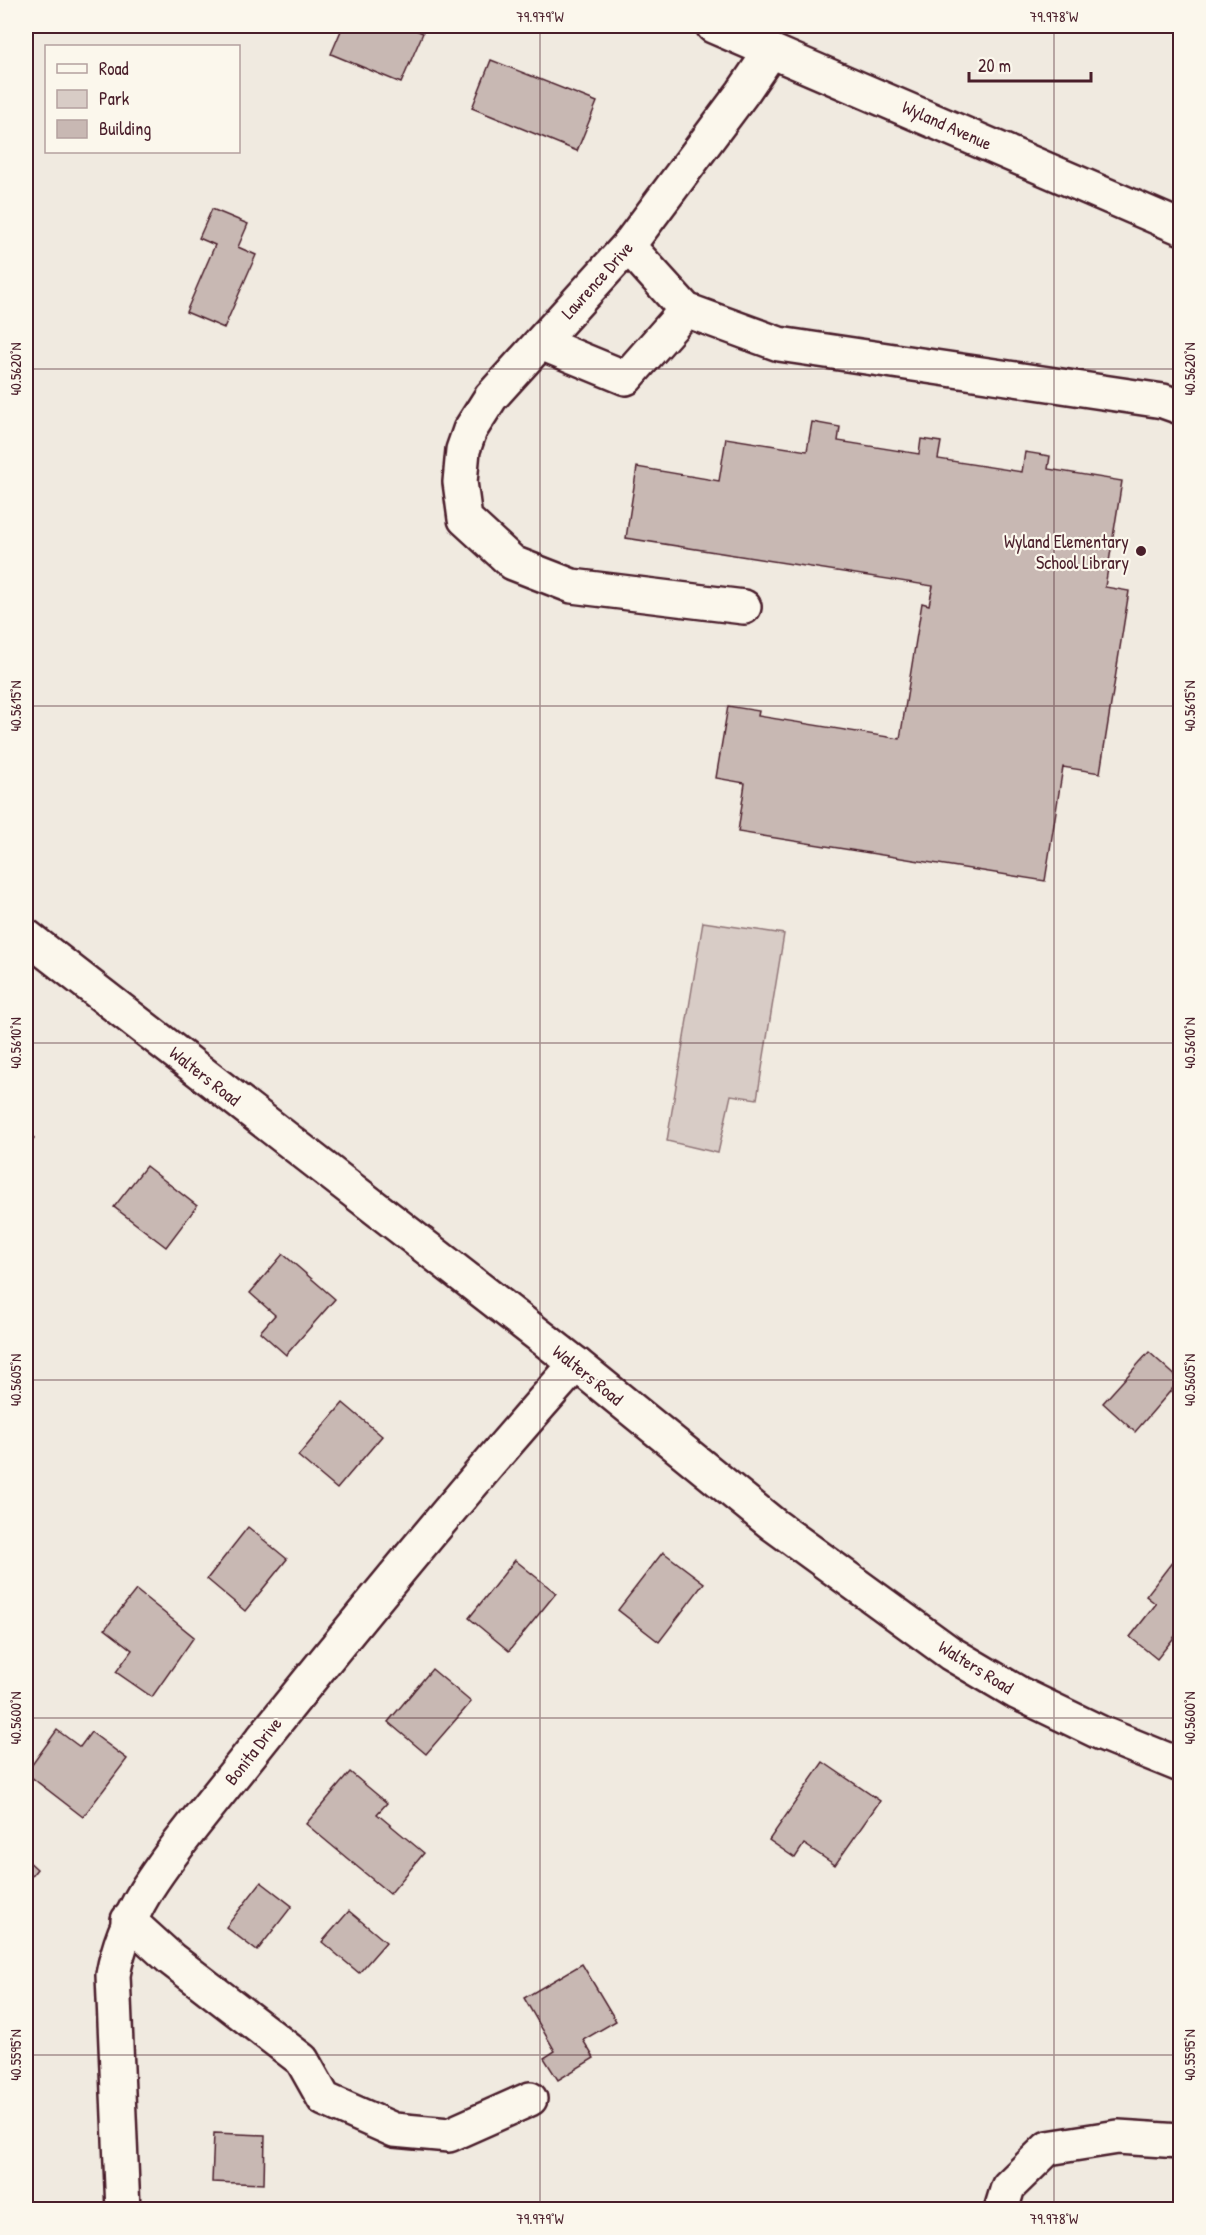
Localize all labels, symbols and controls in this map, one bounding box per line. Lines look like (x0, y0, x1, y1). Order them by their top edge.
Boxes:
text: 79.979°W (516, 6, 564, 27)
text: 79.978°W (1030, 6, 1079, 27)
legend (45, 45, 240, 153)
scale bar (969, 45, 1090, 83)
text: 20 m (978, 53, 1011, 78)
text: Road (99, 56, 129, 81)
text: Park (99, 86, 130, 111)
street label: Wyland Avenue (898, 94, 996, 156)
text: Building (99, 116, 151, 141)
street label: Lawrence Drive (555, 236, 639, 324)
text: 40.5620°N (5, 342, 26, 396)
text: 40.5620°N (1179, 342, 1200, 396)
place label: Wyland Elementary School Library (1004, 529, 1129, 575)
marker: Wyland Elementary School Library (1134, 544, 1148, 558)
text: 40.5615°N (5, 680, 26, 732)
text: 40.5615°N (1179, 680, 1200, 732)
text: 40.5610°N (5, 1017, 26, 1069)
text: 40.5610°N (1179, 1017, 1200, 1069)
street label: Walters Road (164, 1040, 246, 1112)
street label: Walters Road (548, 1339, 628, 1411)
text: 40.5605°N (5, 1354, 26, 1406)
text: 40.5605°N (1179, 1354, 1200, 1406)
street label: Walters Road (934, 1634, 1018, 1700)
text: 40.5600°N (5, 1692, 26, 1744)
text: 40.5600°N (1179, 1692, 1200, 1744)
street label: Bonita Drive (219, 1712, 287, 1790)
text: 40.5595°N (5, 2029, 26, 2081)
text: 40.5595°N (1179, 2029, 1200, 2081)
text: 79.979°W (516, 2208, 564, 2229)
text: 79.978°W (1030, 2208, 1079, 2229)

